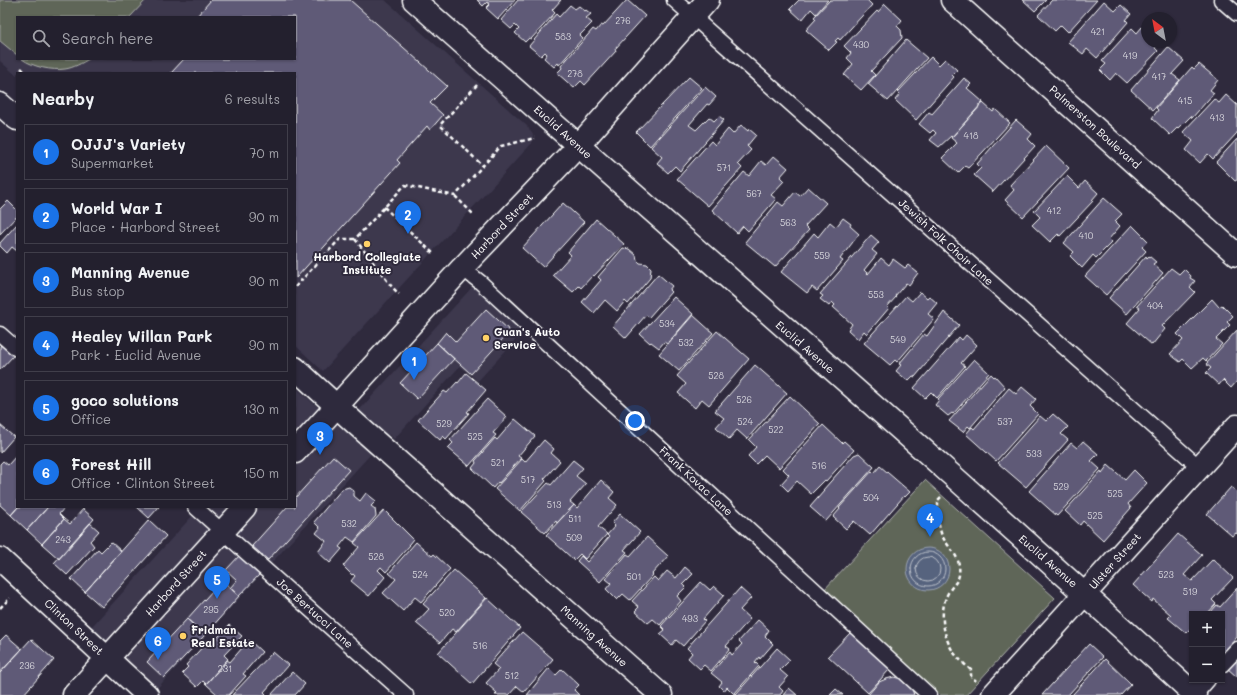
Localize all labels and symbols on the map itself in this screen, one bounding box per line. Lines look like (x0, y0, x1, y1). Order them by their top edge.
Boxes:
north arrow (1141, 12, 1177, 48)
house number: 276 (615, 15, 631, 26)
house number: 421 (1091, 26, 1105, 37)
house number: 583 (555, 31, 571, 42)
house number: 430 (853, 39, 869, 50)
house number: 419 (1123, 50, 1138, 61)
house number: 278 (567, 68, 583, 79)
house number: 417 (1152, 71, 1166, 82)
street label: Palmerston Boulevard (1047, 82, 1144, 172)
house number: 415 (1178, 95, 1192, 106)
street label: Euclid Avenue (531, 101, 596, 162)
house number: 413 (1210, 112, 1224, 123)
house number: 418 (964, 130, 979, 141)
house number: 571 (717, 162, 731, 173)
house number: 567 (746, 188, 762, 199)
street label: Harbord Street (467, 189, 536, 262)
street label: Jewish Folk Choir Lane (896, 195, 997, 289)
pin: 2 (395, 201, 421, 234)
house number: 412 (1047, 205, 1061, 216)
house number: 563 (780, 217, 796, 228)
house number: 410 (1079, 230, 1094, 241)
marker: Harbord Collegiate Institute (362, 239, 372, 249)
place label: Harbord Collegiate Institute (313, 249, 421, 277)
house number: 559 (814, 250, 831, 261)
house number: 553 (868, 289, 884, 300)
house number: 404 (1147, 300, 1164, 311)
street label: Euclid Avenue (773, 317, 838, 377)
house number: 534 (659, 318, 676, 329)
place label: Guan's Auto Service (494, 324, 560, 352)
marker: Guan's Auto Service (481, 333, 491, 343)
house number: 549 (890, 334, 907, 345)
house number: 532 (678, 337, 694, 348)
pin: 1 (401, 347, 427, 380)
house number: 528 (708, 370, 724, 381)
house number: 526 (736, 394, 752, 405)
your location (625, 411, 645, 431)
house number: 524 (737, 416, 753, 427)
house number: 537 (997, 416, 1013, 427)
house number: 529 (436, 418, 452, 429)
pin: 3 (307, 422, 333, 455)
house number: 522 (768, 424, 784, 435)
house number: 525 (467, 431, 483, 442)
street label: Frank Kovac Lane (656, 443, 736, 519)
house number: 533 (1026, 448, 1042, 459)
house number: 521 (491, 457, 505, 468)
house number: 516 (812, 460, 826, 471)
house number: 517 (521, 474, 535, 485)
house number: 529 (1053, 481, 1069, 492)
house number: 525 (1107, 488, 1123, 499)
house number: 504 (863, 492, 880, 503)
house number: 513 (547, 499, 561, 510)
pin: 4 (917, 504, 943, 537)
house number: 525 (1087, 510, 1103, 521)
house number: 511 (568, 513, 582, 524)
house number: 532 (341, 518, 357, 529)
street label: Ulster Street (1085, 529, 1144, 592)
street label: Euclid Avenue (1016, 531, 1081, 591)
house number: 509 (566, 532, 583, 543)
house number: 243 (55, 534, 71, 545)
street label: Harbord Street (142, 546, 210, 619)
house number: 528 (368, 551, 384, 562)
pin: 5 (204, 566, 230, 599)
house number: 524 (412, 569, 428, 580)
house number: 523 (1158, 569, 1174, 580)
house number: 501 (627, 571, 641, 582)
street label: Joe Bertucci Lane (274, 574, 357, 651)
house number: 519 (1183, 586, 1198, 597)
street label: Clinton Street (41, 595, 107, 658)
street label: Manning Avenue (558, 602, 631, 670)
house number: 295 (203, 604, 219, 615)
house number: 520 (439, 607, 455, 618)
house number: 493 (682, 613, 698, 624)
place label: Fridman Real Estate (191, 622, 255, 650)
pin: 6 (145, 627, 171, 660)
marker: Fridman Real Estate (178, 631, 188, 641)
house number: 516 (473, 640, 487, 651)
house number: 236 (19, 660, 35, 671)
house number: 231 (218, 663, 232, 674)
house number: 512 (505, 670, 519, 681)

